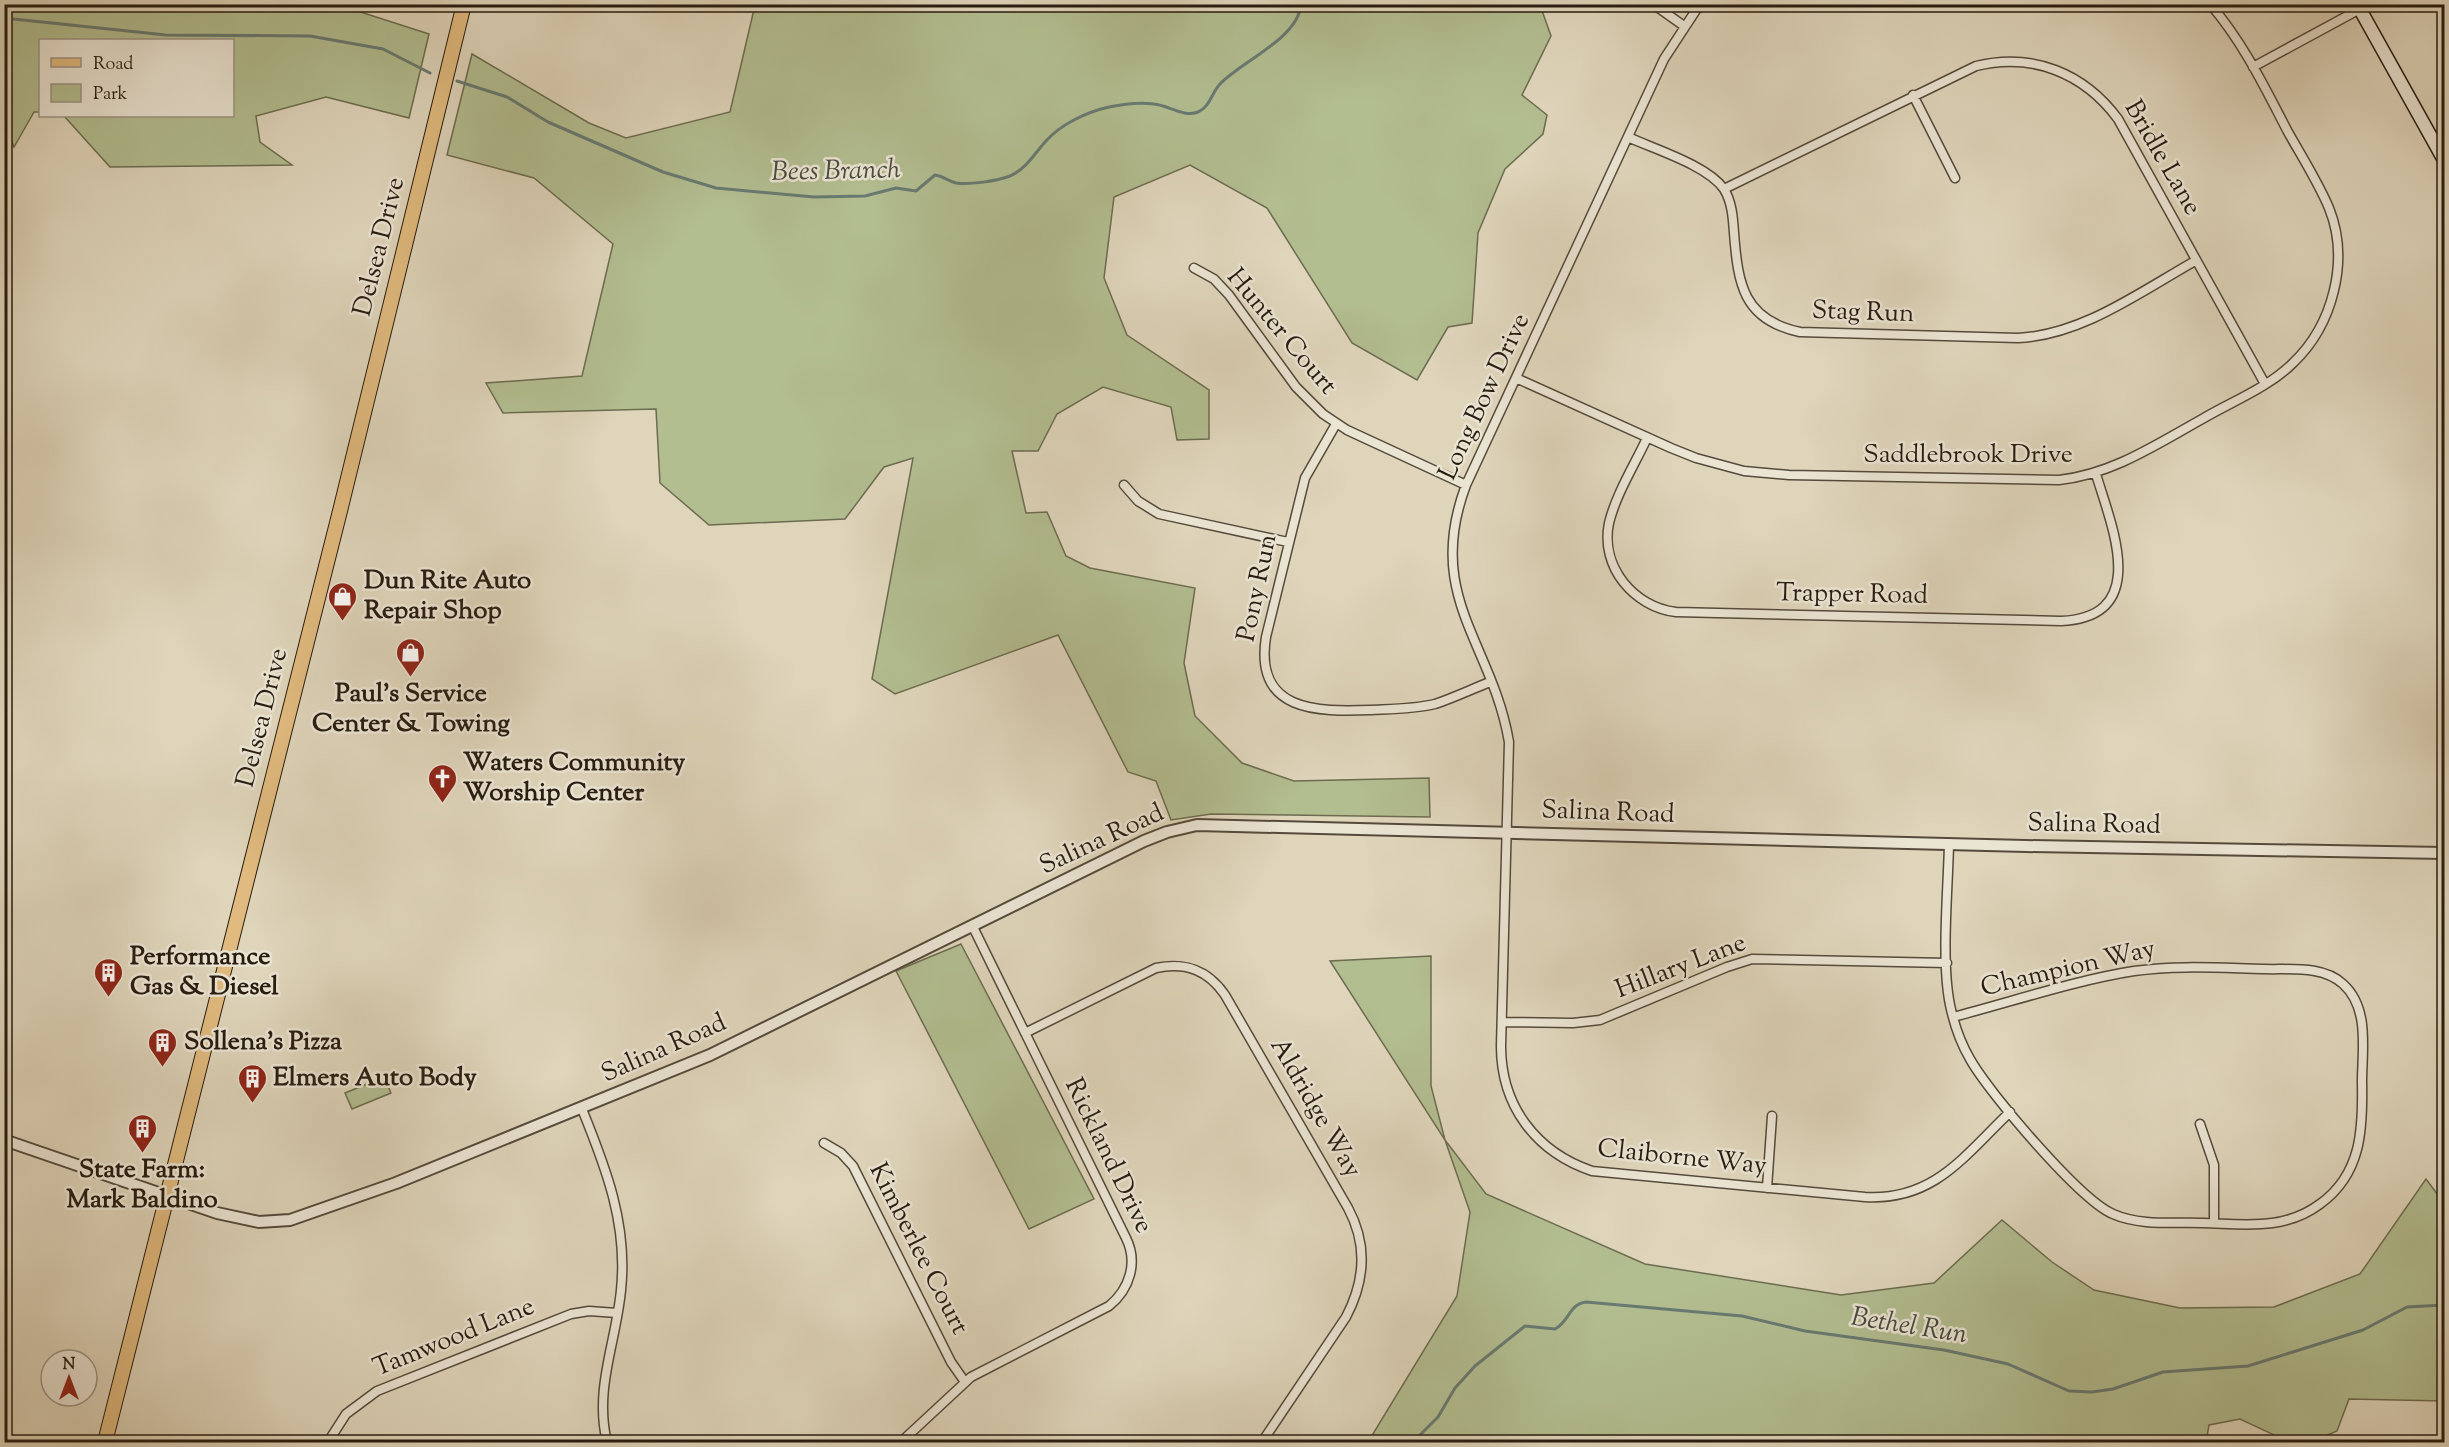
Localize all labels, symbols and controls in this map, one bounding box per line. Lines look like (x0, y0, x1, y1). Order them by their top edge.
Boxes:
legend (39, 39, 234, 117)
text: Road (93, 52, 133, 78)
text: Park (93, 82, 128, 108)
street label: Bridle Lane (2114, 93, 2210, 223)
water label: Bees Branch (771, 151, 901, 193)
street label: Delsea Drive (345, 174, 415, 320)
street label: Hunter Court (1217, 261, 1345, 403)
street label: Stag Run (1811, 293, 1915, 333)
street label: Long Bow Drive (1430, 307, 1540, 487)
street label: Saddlebrook Drive (1863, 437, 2073, 474)
street label: Pony Run (1229, 531, 1287, 645)
place label: Dun Rite Auto Repair Shop (364, 563, 531, 630)
street label: Trapper Road (1776, 575, 1929, 615)
shop icon: Dun Rite Auto Repair Shop (327, 580, 359, 622)
shop icon: Paul's Service Center & Towing (395, 636, 427, 678)
street label: Delsea Drive (228, 645, 298, 791)
place label: Paul's Service Center & Towing (312, 676, 510, 743)
place label: Waters Community Worship Center (463, 745, 685, 812)
church icon: Waters Community Worship Center (426, 762, 458, 804)
street label: Salina Road (1541, 792, 1676, 834)
street label: Salina Road (1034, 795, 1171, 885)
street label: Salina Road (2027, 805, 2161, 845)
street label: Hillary Lane (1610, 925, 1752, 1009)
street label: Champion Way (1977, 931, 2159, 1007)
place label: Performance Gas & Diesel (130, 939, 279, 1006)
building icon: Performance Gas & Diesel (93, 956, 125, 998)
street label: Salina Road (596, 1005, 733, 1093)
place label: Sollena's Pizza (184, 1024, 342, 1061)
building icon: Sollena's Pizza (147, 1026, 179, 1068)
street label: Aldridge Way (1260, 1031, 1370, 1185)
place label: Elmers Auto Body (273, 1060, 477, 1097)
building icon: Elmers Auto Body (236, 1062, 268, 1104)
street label: Rickland Drive (1054, 1072, 1162, 1240)
building icon: State Farm: Mark Baldino (126, 1112, 158, 1154)
street label: Claiborne Way (1595, 1131, 1769, 1185)
place label: State Farm: Mark Baldino (66, 1152, 218, 1219)
street label: Kimberlee Court (859, 1157, 977, 1341)
street label: Tamwood Lane (368, 1289, 540, 1387)
water label: Bethel Run (1848, 1299, 1970, 1355)
north arrow (39, 1348, 99, 1408)
text: N (63, 1354, 76, 1377)

